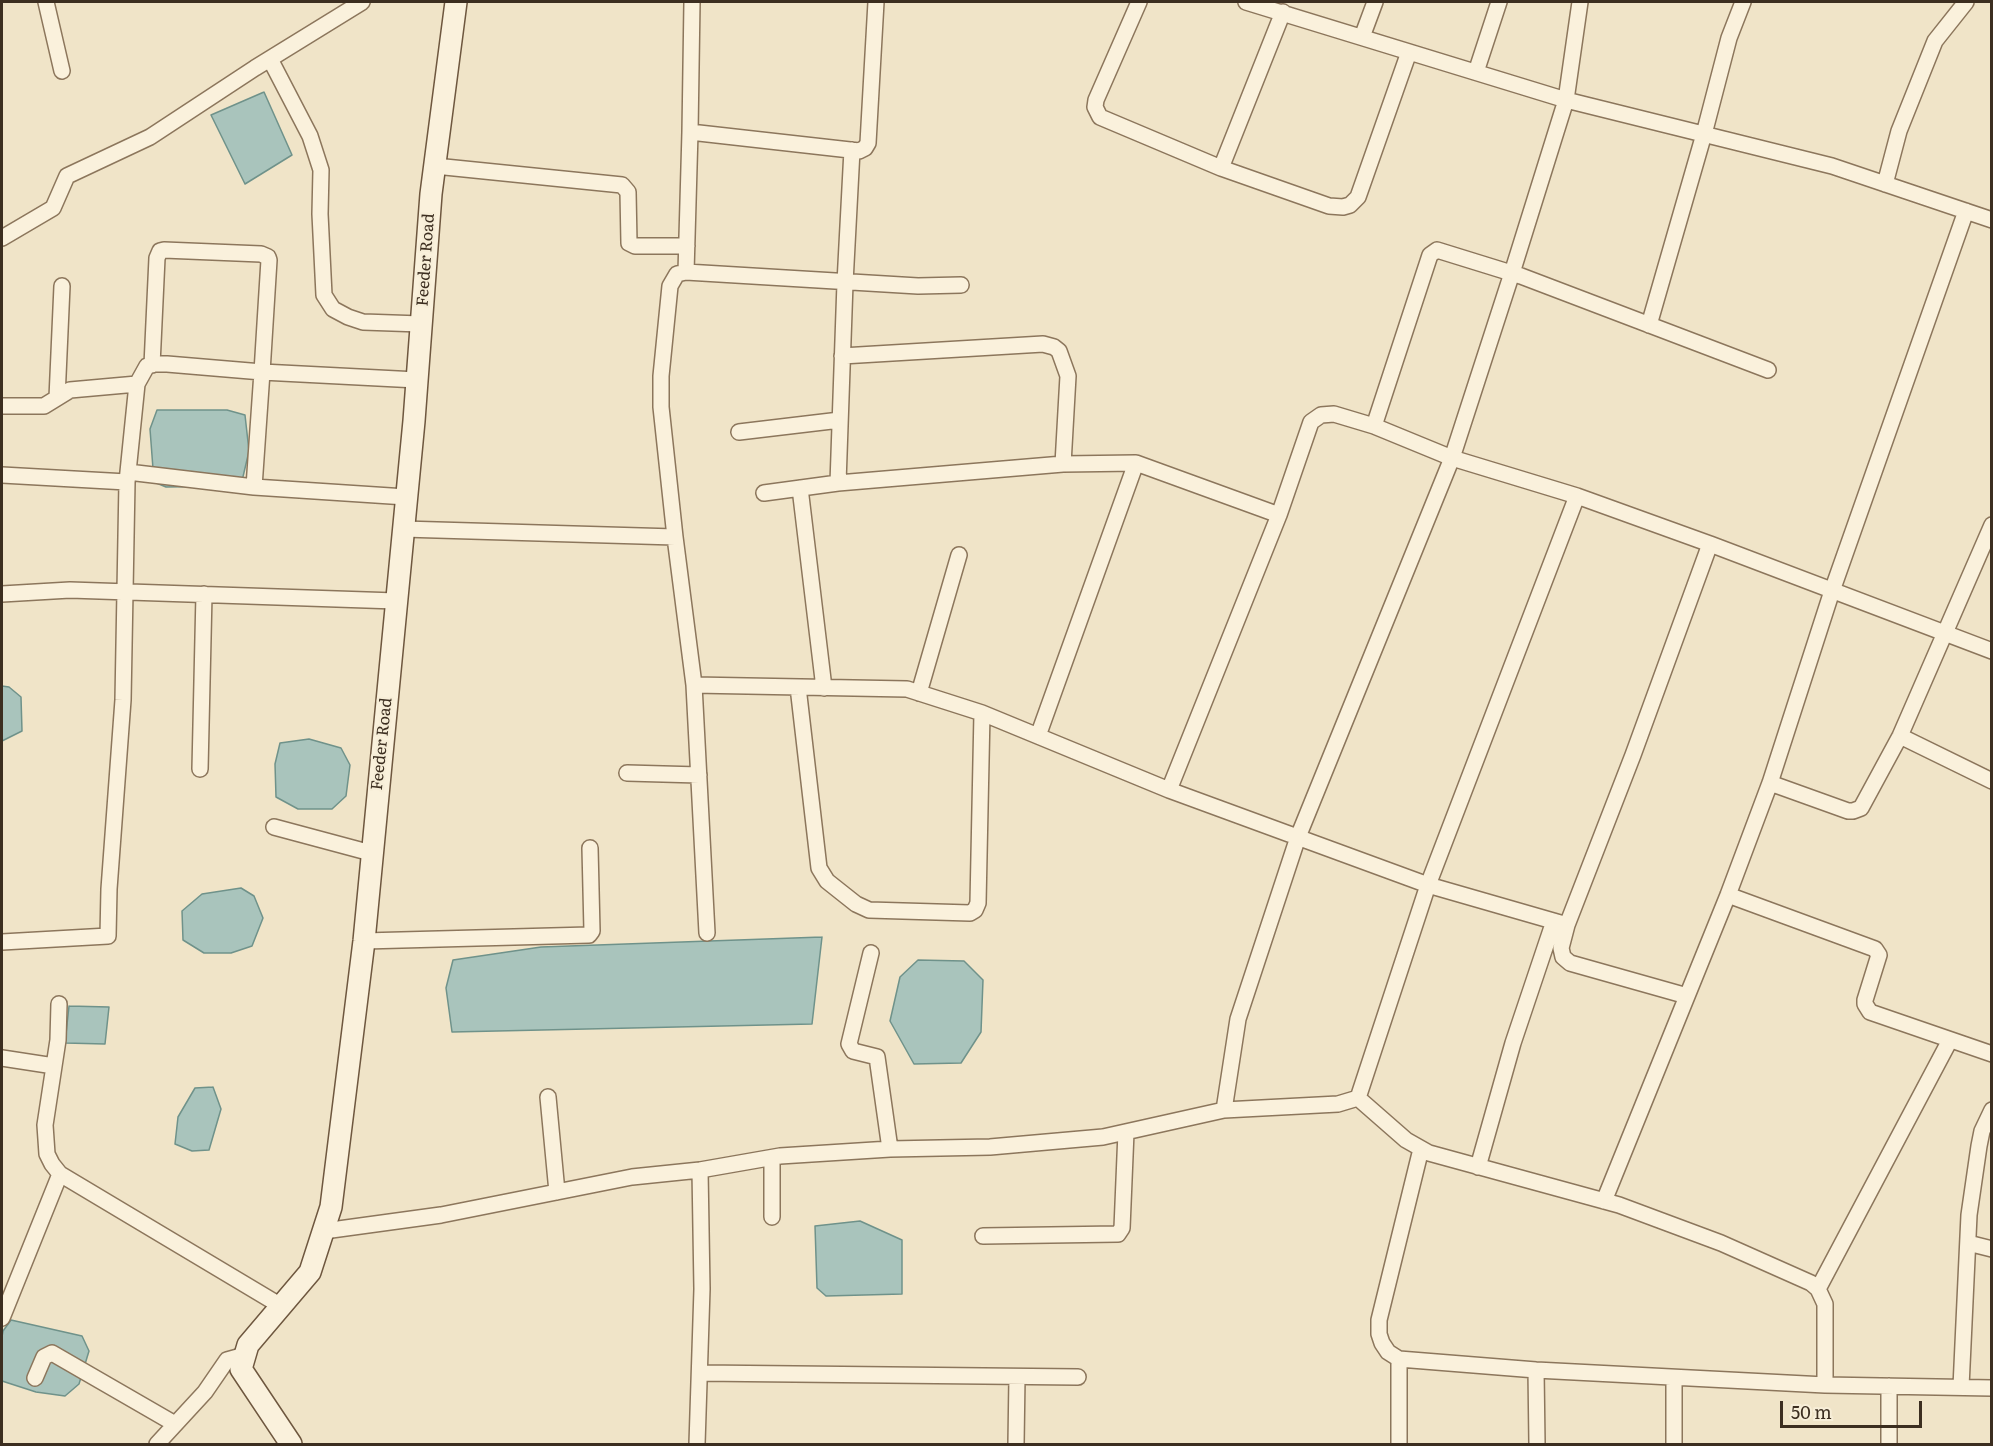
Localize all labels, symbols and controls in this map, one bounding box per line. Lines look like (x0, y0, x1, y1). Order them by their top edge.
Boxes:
street label: Feeder Road (413, 213, 439, 307)
street label: Feeder Road (368, 697, 396, 791)
scale bar (1783, 1389, 1926, 1427)
text: 50 m (1791, 1398, 1832, 1425)

